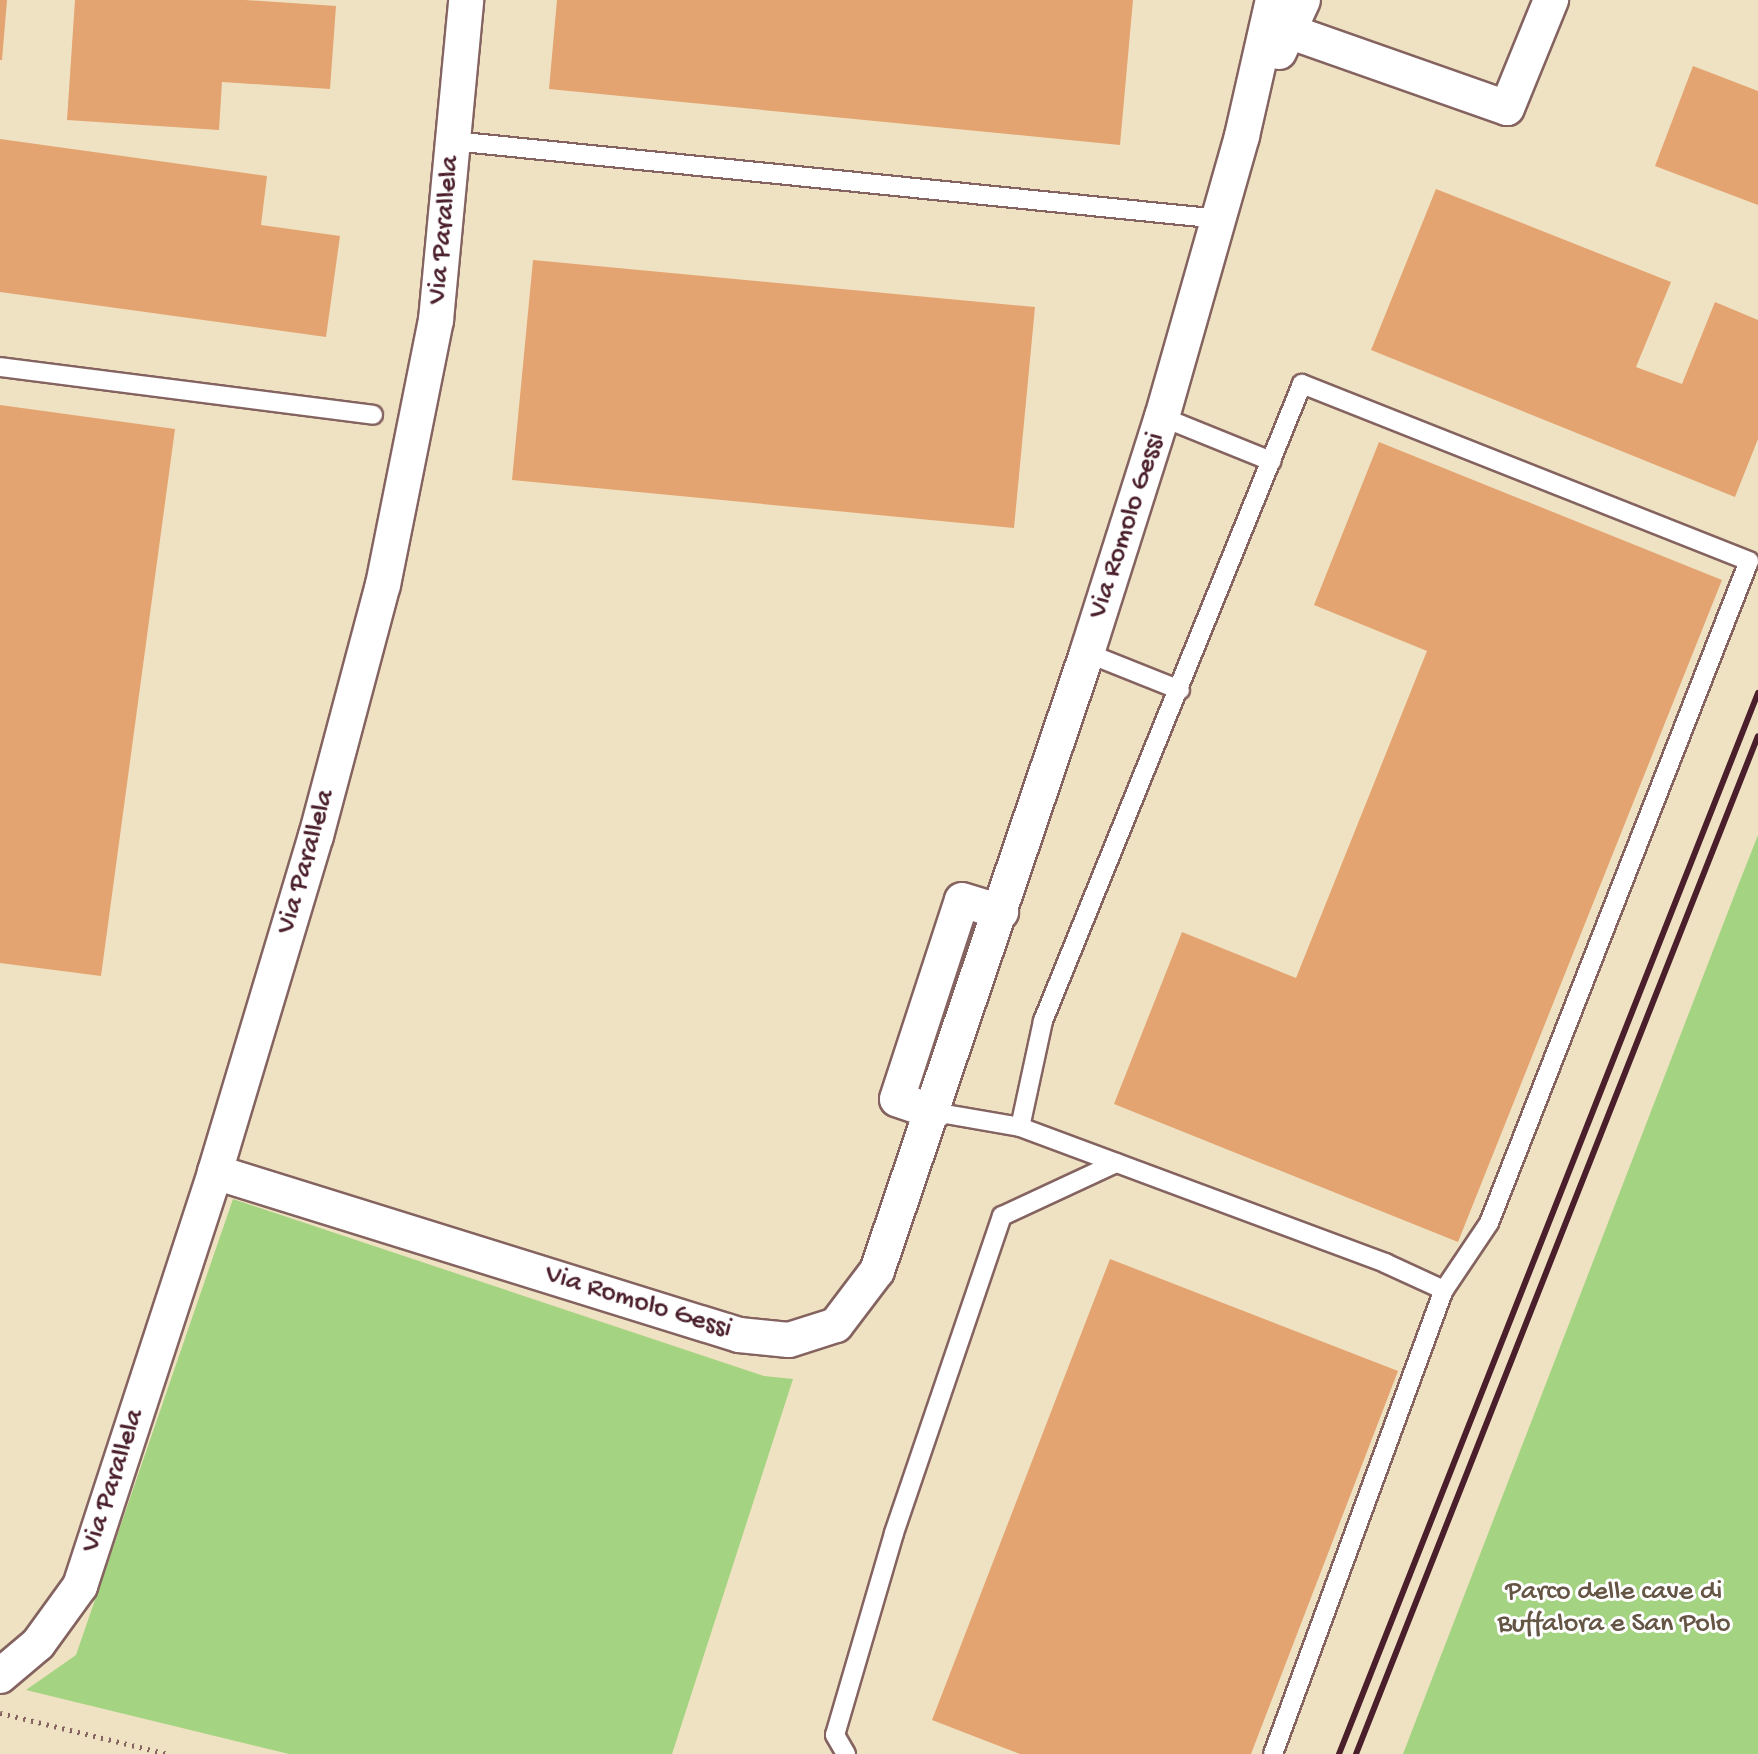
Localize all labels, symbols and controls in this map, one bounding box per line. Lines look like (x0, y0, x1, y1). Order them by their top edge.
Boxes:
street label: Via Parallela (422, 154, 468, 306)
street label: Via Romolo Gessi (1082, 429, 1174, 623)
street label: Via Parallela (270, 786, 344, 938)
street label: Via Romolo Gessi (541, 1259, 735, 1347)
street label: Via Parallela (75, 1405, 153, 1557)
park label: Parco delle cave di Buffalora e San Polo (1497, 1576, 1731, 1642)

